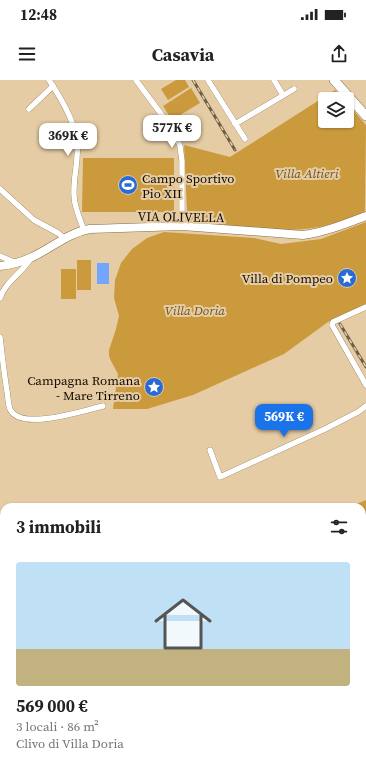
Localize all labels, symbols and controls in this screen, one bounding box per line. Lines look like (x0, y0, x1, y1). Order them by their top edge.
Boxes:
text: 12:48 (20, 4, 57, 25)
text: Casavia (152, 42, 214, 67)
icon: menu (16, 43, 38, 65)
icon: share (328, 43, 350, 65)
map controls (318, 92, 354, 128)
button: layers (318, 92, 354, 128)
pin: 577K € (139, 115, 205, 149)
text: 577K € (152, 119, 192, 136)
pin: 369K € (35, 123, 101, 157)
text: 369K € (48, 127, 88, 144)
park label: Villa Altieri (275, 165, 339, 182)
place label: Campo Sportivo Pio XII (142, 170, 234, 202)
sports icon: Campo Sportivo Pio XII (117, 174, 139, 196)
street label: VIA OLIVELLA (137, 208, 225, 226)
place icon: Villa di Pompeo (336, 267, 358, 289)
place label: Villa di Pompeo (242, 270, 333, 287)
park label: Villa Doria (165, 302, 225, 319)
place label: Campagna Romana - Mare Tirreno (27, 372, 140, 404)
place icon: Campagna Romana - Mare Tirreno (143, 376, 165, 398)
pin: 569K € (251, 404, 317, 438)
text: 569K € (264, 408, 304, 425)
text: 3 immobili (16, 515, 101, 539)
icon: filters (328, 516, 350, 538)
icon: home (147, 588, 219, 660)
text: 569 000 € (16, 694, 88, 718)
text: 3 locali · 86 m² (16, 718, 99, 735)
text: Clivo di Villa Doria (16, 735, 124, 752)

